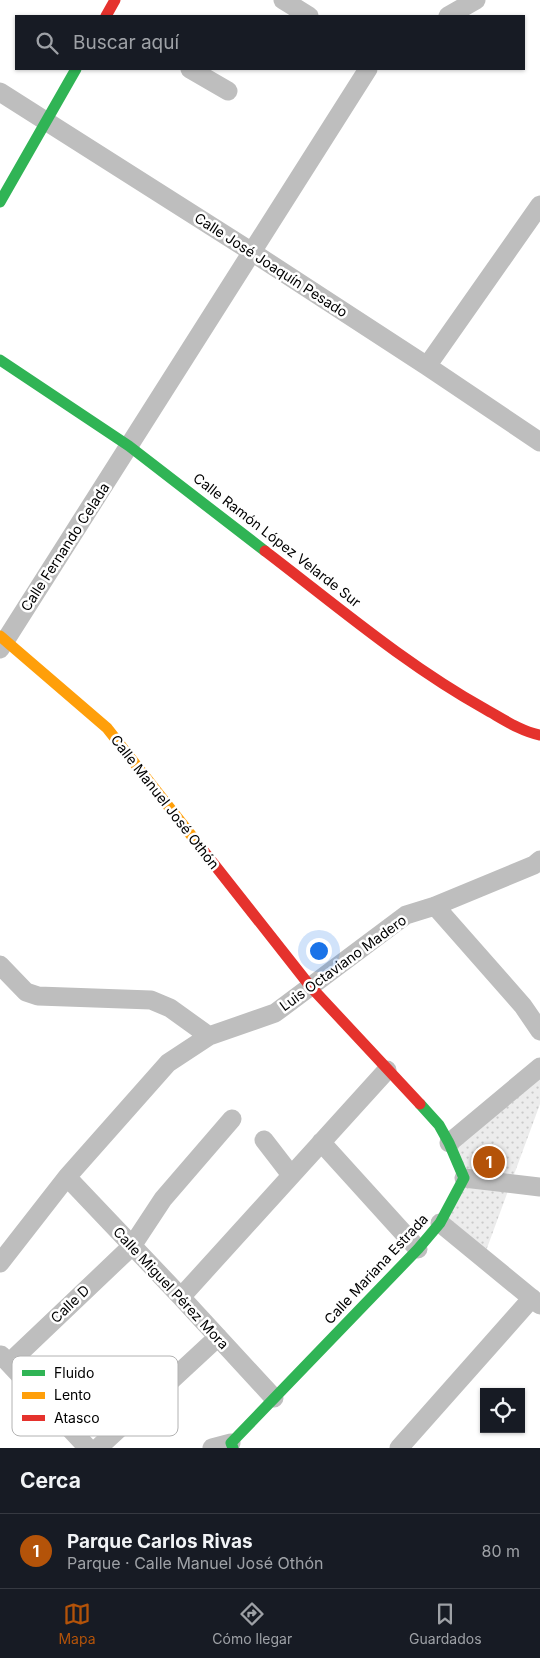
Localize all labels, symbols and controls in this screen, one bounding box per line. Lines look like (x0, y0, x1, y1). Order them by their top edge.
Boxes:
search box (15, 15, 525, 70)
icon: search (33, 29, 61, 57)
text: Buscar aquí (73, 31, 179, 54)
street label: Calle José Joaquín Pesado (192, 209, 351, 320)
street label: Calle Ramón López Velarde Sur (190, 469, 364, 610)
street label: Calle Fernando Celada (17, 479, 112, 614)
street label: Calle Manuel José Othón (108, 731, 223, 872)
street label: Luis Octaviano Madero (276, 911, 409, 1014)
your location (306, 938, 332, 964)
pin: 1 (473, 1143, 505, 1181)
street label: Calle Mariana Estrada (320, 1210, 431, 1327)
street label: Calle Miguel Pérez Mora (110, 1223, 233, 1352)
street label: Calle D (47, 1281, 92, 1326)
legend (12, 1356, 178, 1436)
text: Fluido (54, 1364, 94, 1381)
text: Lento (54, 1386, 91, 1403)
map controls (480, 1388, 525, 1433)
button: locate (480, 1388, 525, 1433)
text: Atasco (54, 1409, 100, 1426)
text: Cerca (20, 1468, 81, 1493)
text: Parque Carlos Rivas (67, 1530, 253, 1553)
text: 1 (33, 1541, 39, 1561)
text: 80 m (481, 1541, 520, 1561)
text: Parque · Calle Manuel José Othón (67, 1553, 323, 1573)
tab: Mapa (58, 1600, 96, 1647)
tab: Cómo llegar (212, 1600, 292, 1647)
tab: Guardados (409, 1600, 482, 1647)

